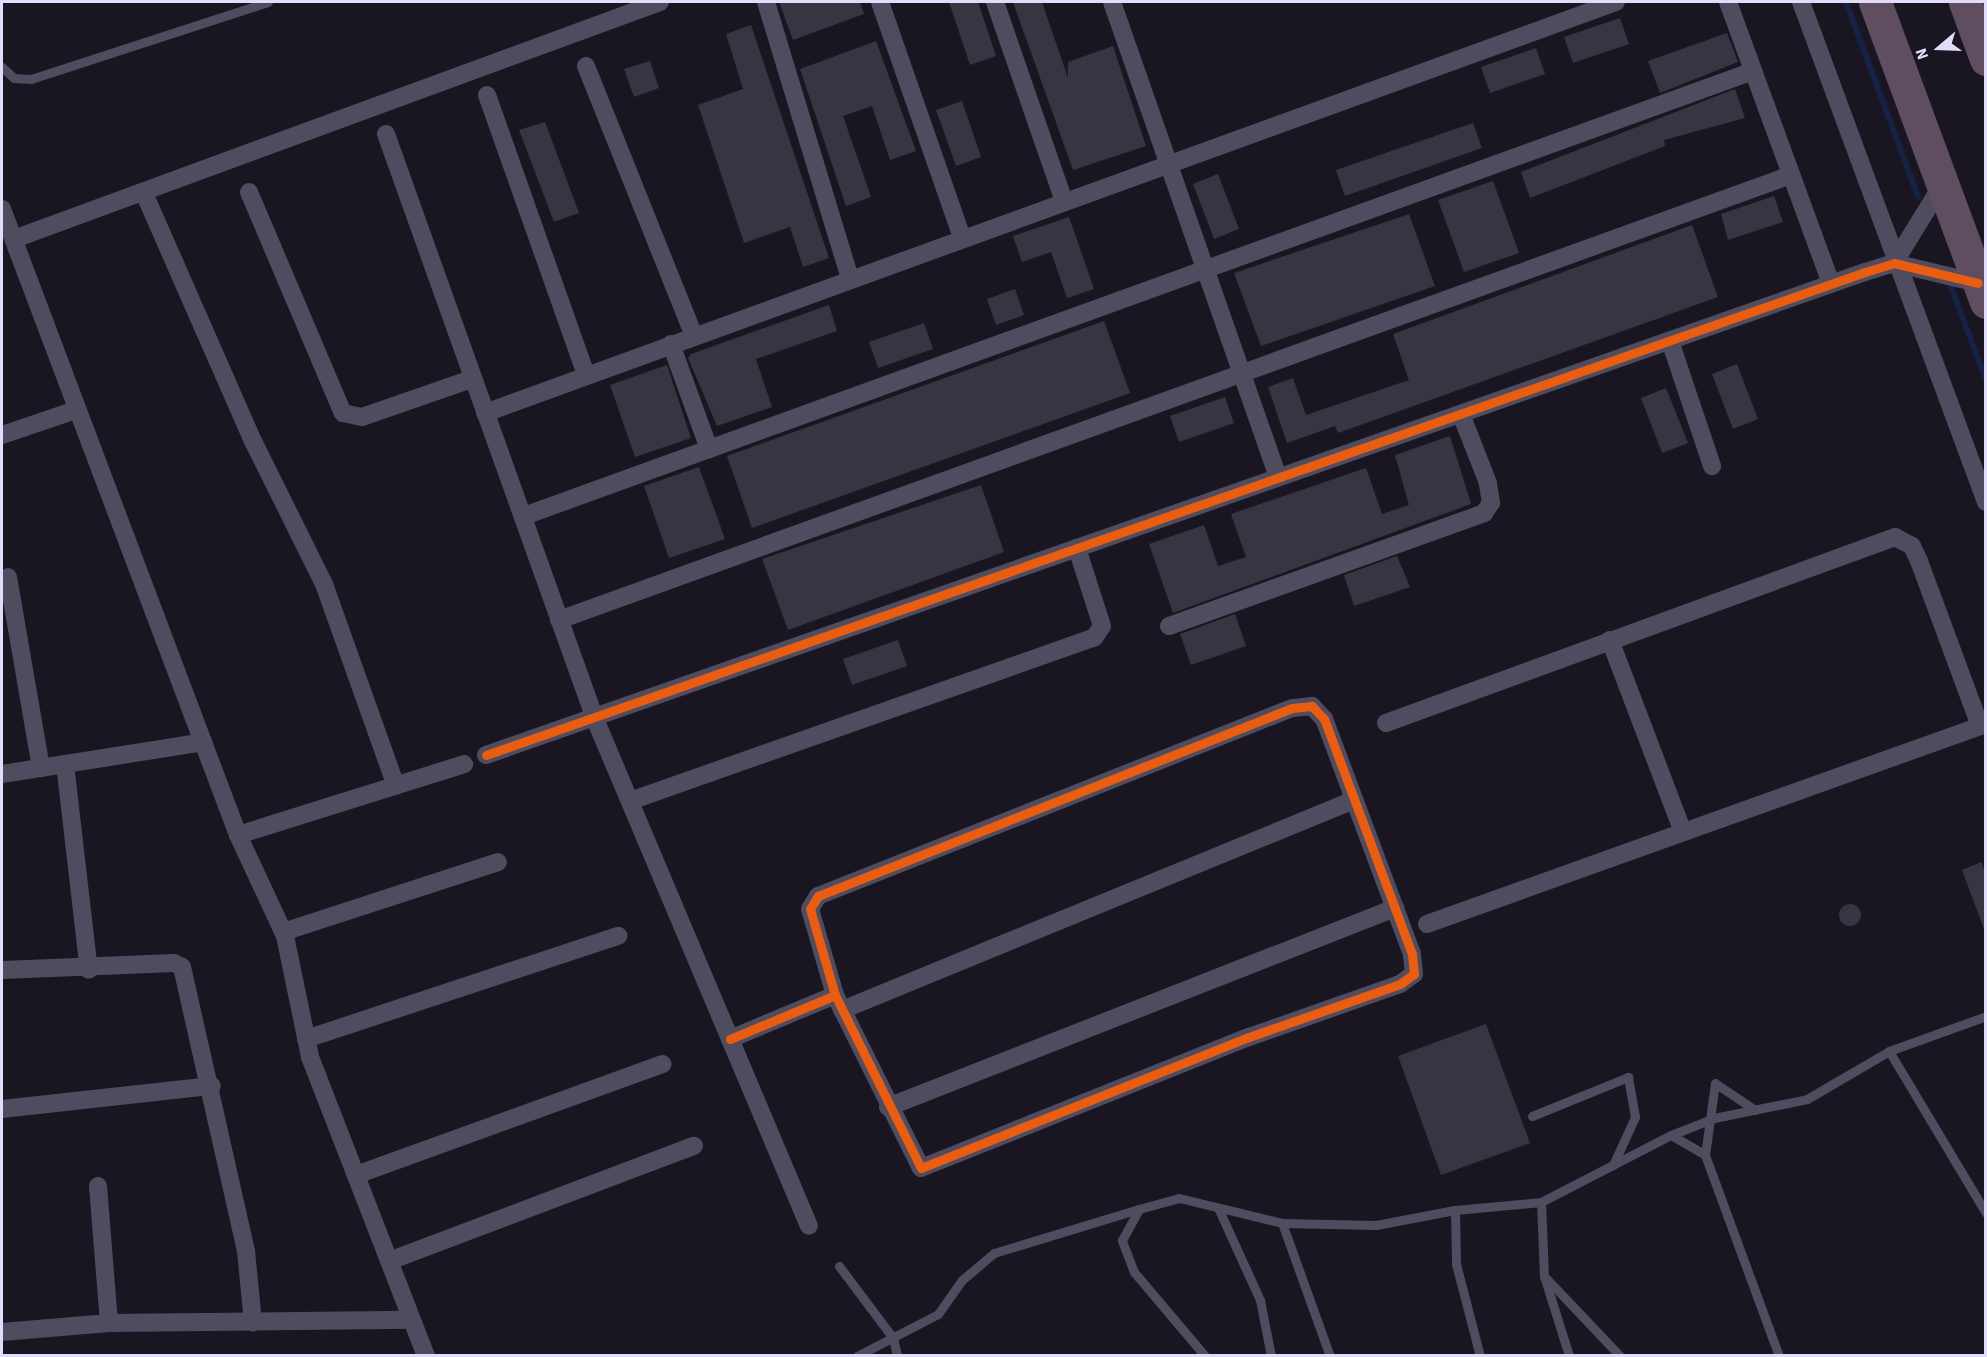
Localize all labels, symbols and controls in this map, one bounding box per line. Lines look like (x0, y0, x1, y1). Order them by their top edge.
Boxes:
north arrow (1909, 18, 1969, 78)
text: N (1910, 45, 1934, 62)

